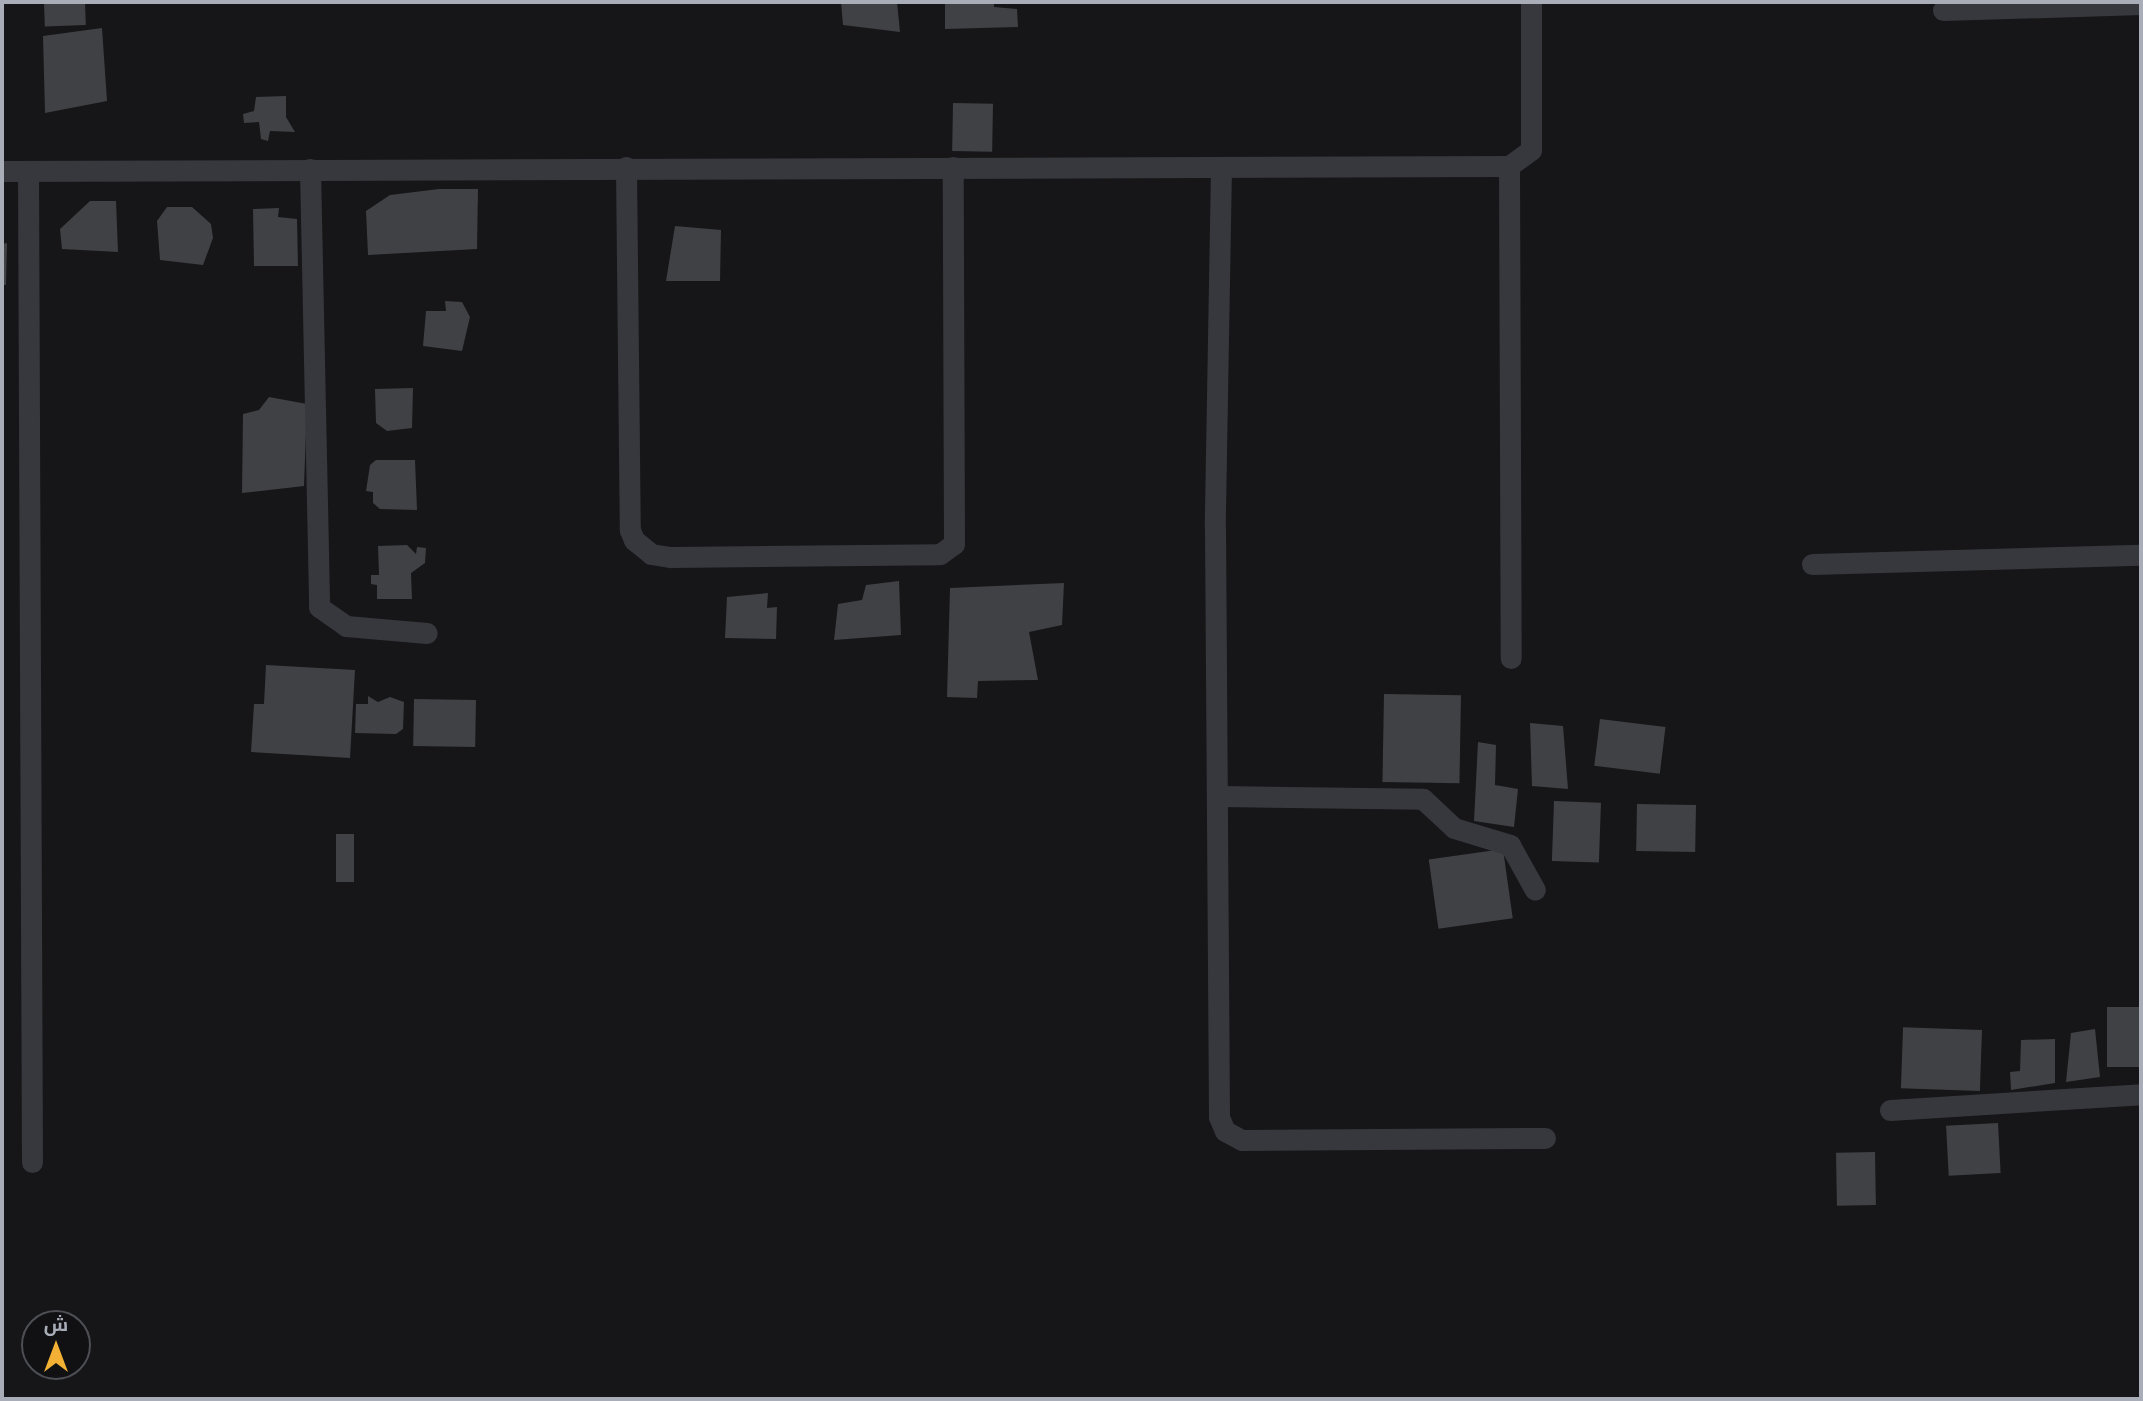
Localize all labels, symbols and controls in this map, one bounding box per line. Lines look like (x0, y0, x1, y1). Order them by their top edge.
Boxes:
north arrow (21, 1310, 91, 1380)
text: ش (44, 1314, 68, 1337)

